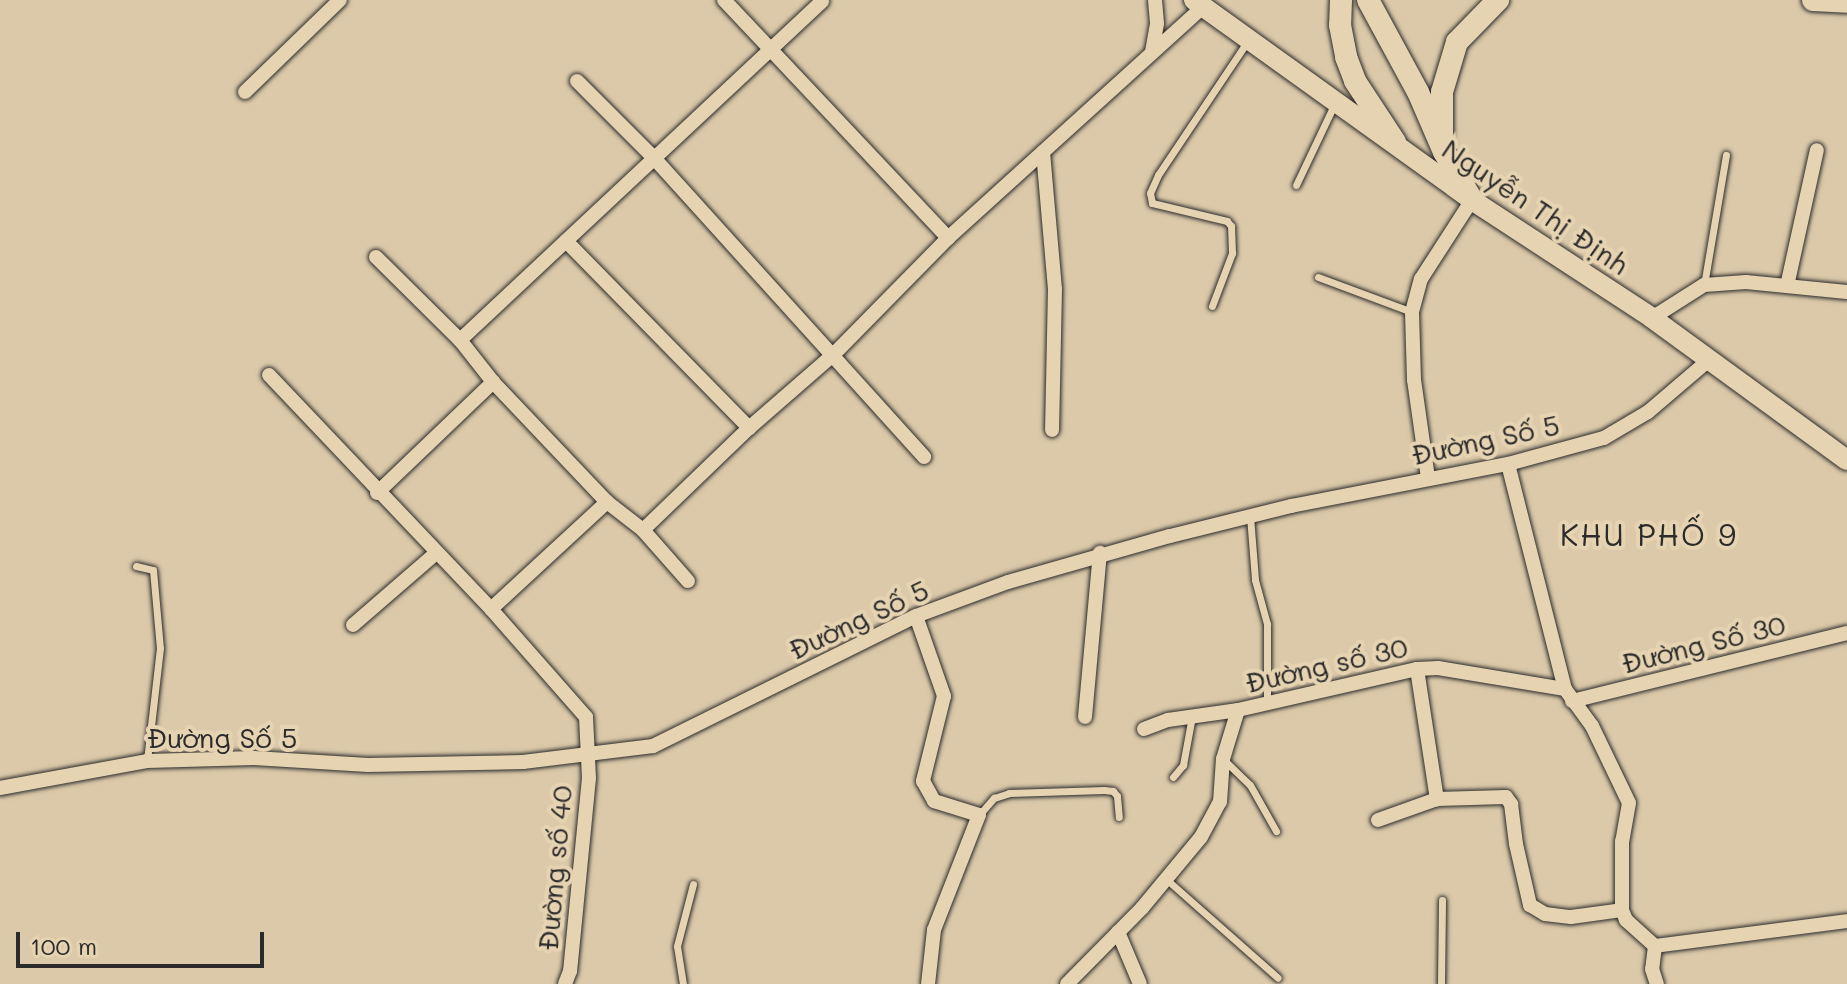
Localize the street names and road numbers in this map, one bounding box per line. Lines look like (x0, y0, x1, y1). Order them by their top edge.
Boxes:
street label: Nguyễn Thị Định (1436, 131, 1636, 281)
street label: Đường Số 5 (1408, 407, 1562, 471)
street label: Đường Số 5 (783, 572, 933, 666)
street label: Đường Số 30 (1618, 606, 1788, 680)
street label: Đường số 30 (1242, 629, 1410, 699)
street label: Đường Số 5 (147, 720, 297, 754)
street label: Đường số 40 (530, 784, 578, 952)

